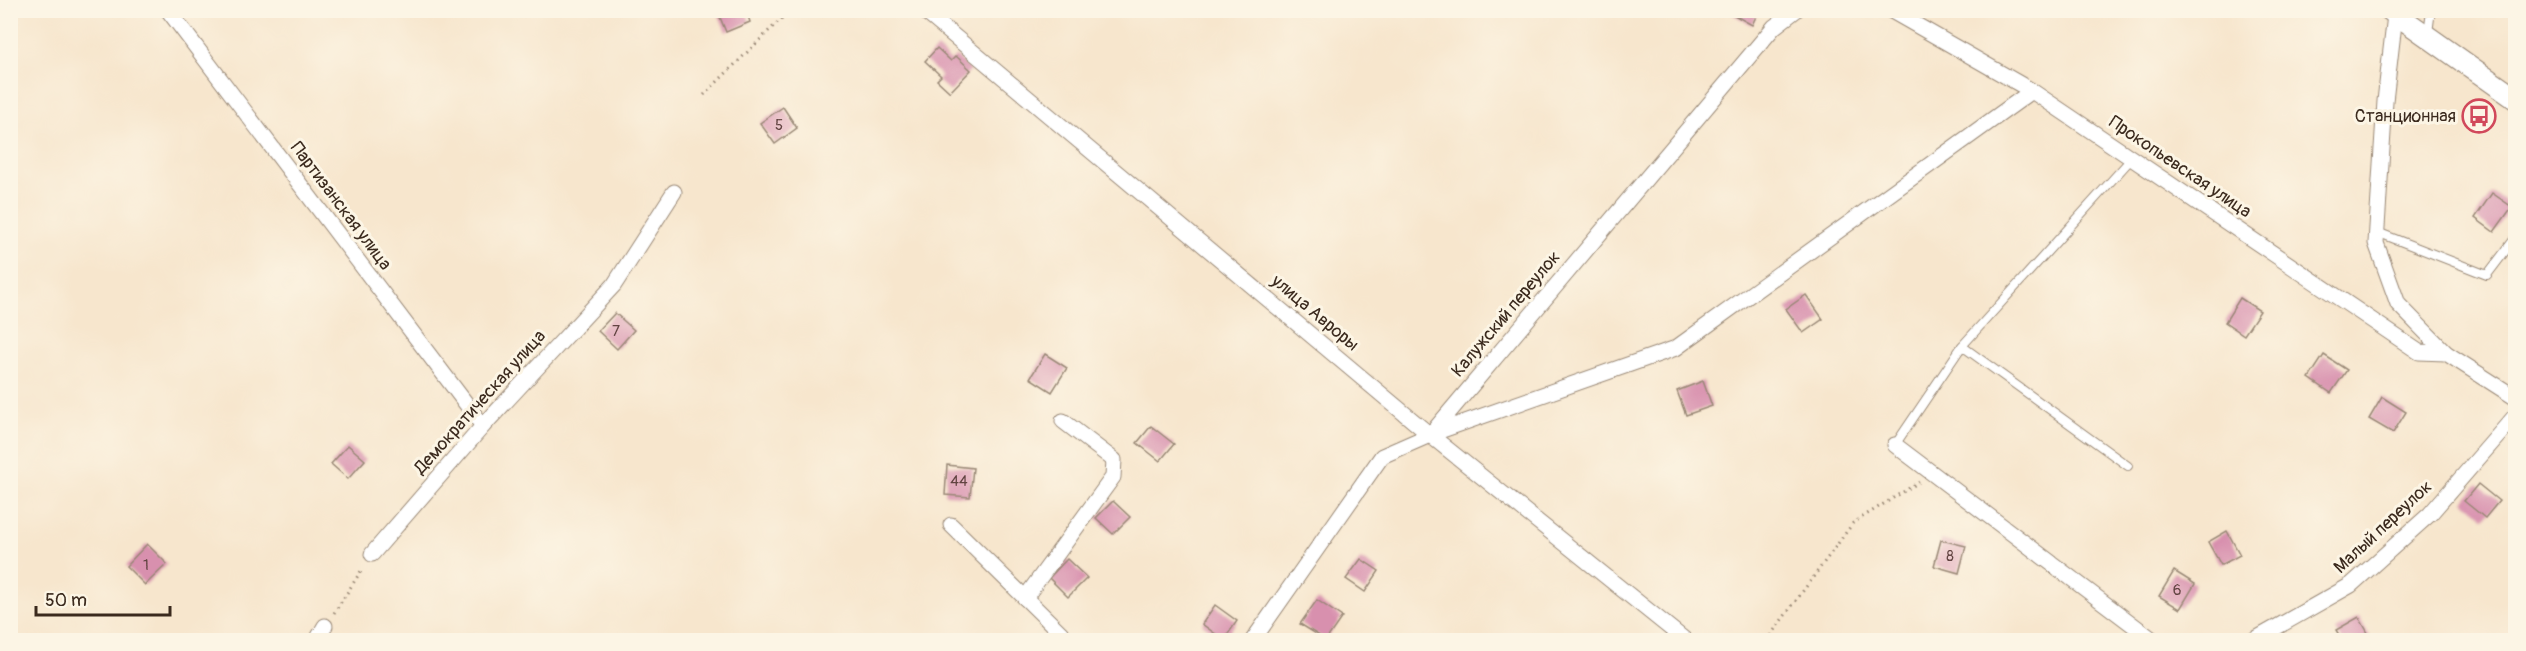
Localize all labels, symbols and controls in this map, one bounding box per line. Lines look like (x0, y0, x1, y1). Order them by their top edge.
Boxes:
bus stop icon: Станционная (2461, 98, 2497, 134)
place label: Станционная (2355, 105, 2456, 128)
street label: Прокопьевская улица (2104, 111, 2256, 223)
house number: 5 (775, 116, 783, 135)
street label: Партизанская улица (285, 137, 397, 275)
street label: Калужский переулок (1446, 246, 1566, 382)
street label: улица Авроры (1266, 269, 1364, 356)
house number: 7 (612, 322, 620, 341)
street label: Демократическая улица (408, 325, 551, 480)
house number: 44 (950, 472, 968, 491)
street label: Малый переулок (2329, 475, 2437, 579)
house number: 8 (1946, 547, 1954, 566)
house number: 1 (143, 556, 149, 575)
scale bar (36, 579, 170, 617)
house number: 6 (2173, 581, 2181, 600)
text: 50 m (45, 589, 87, 612)

